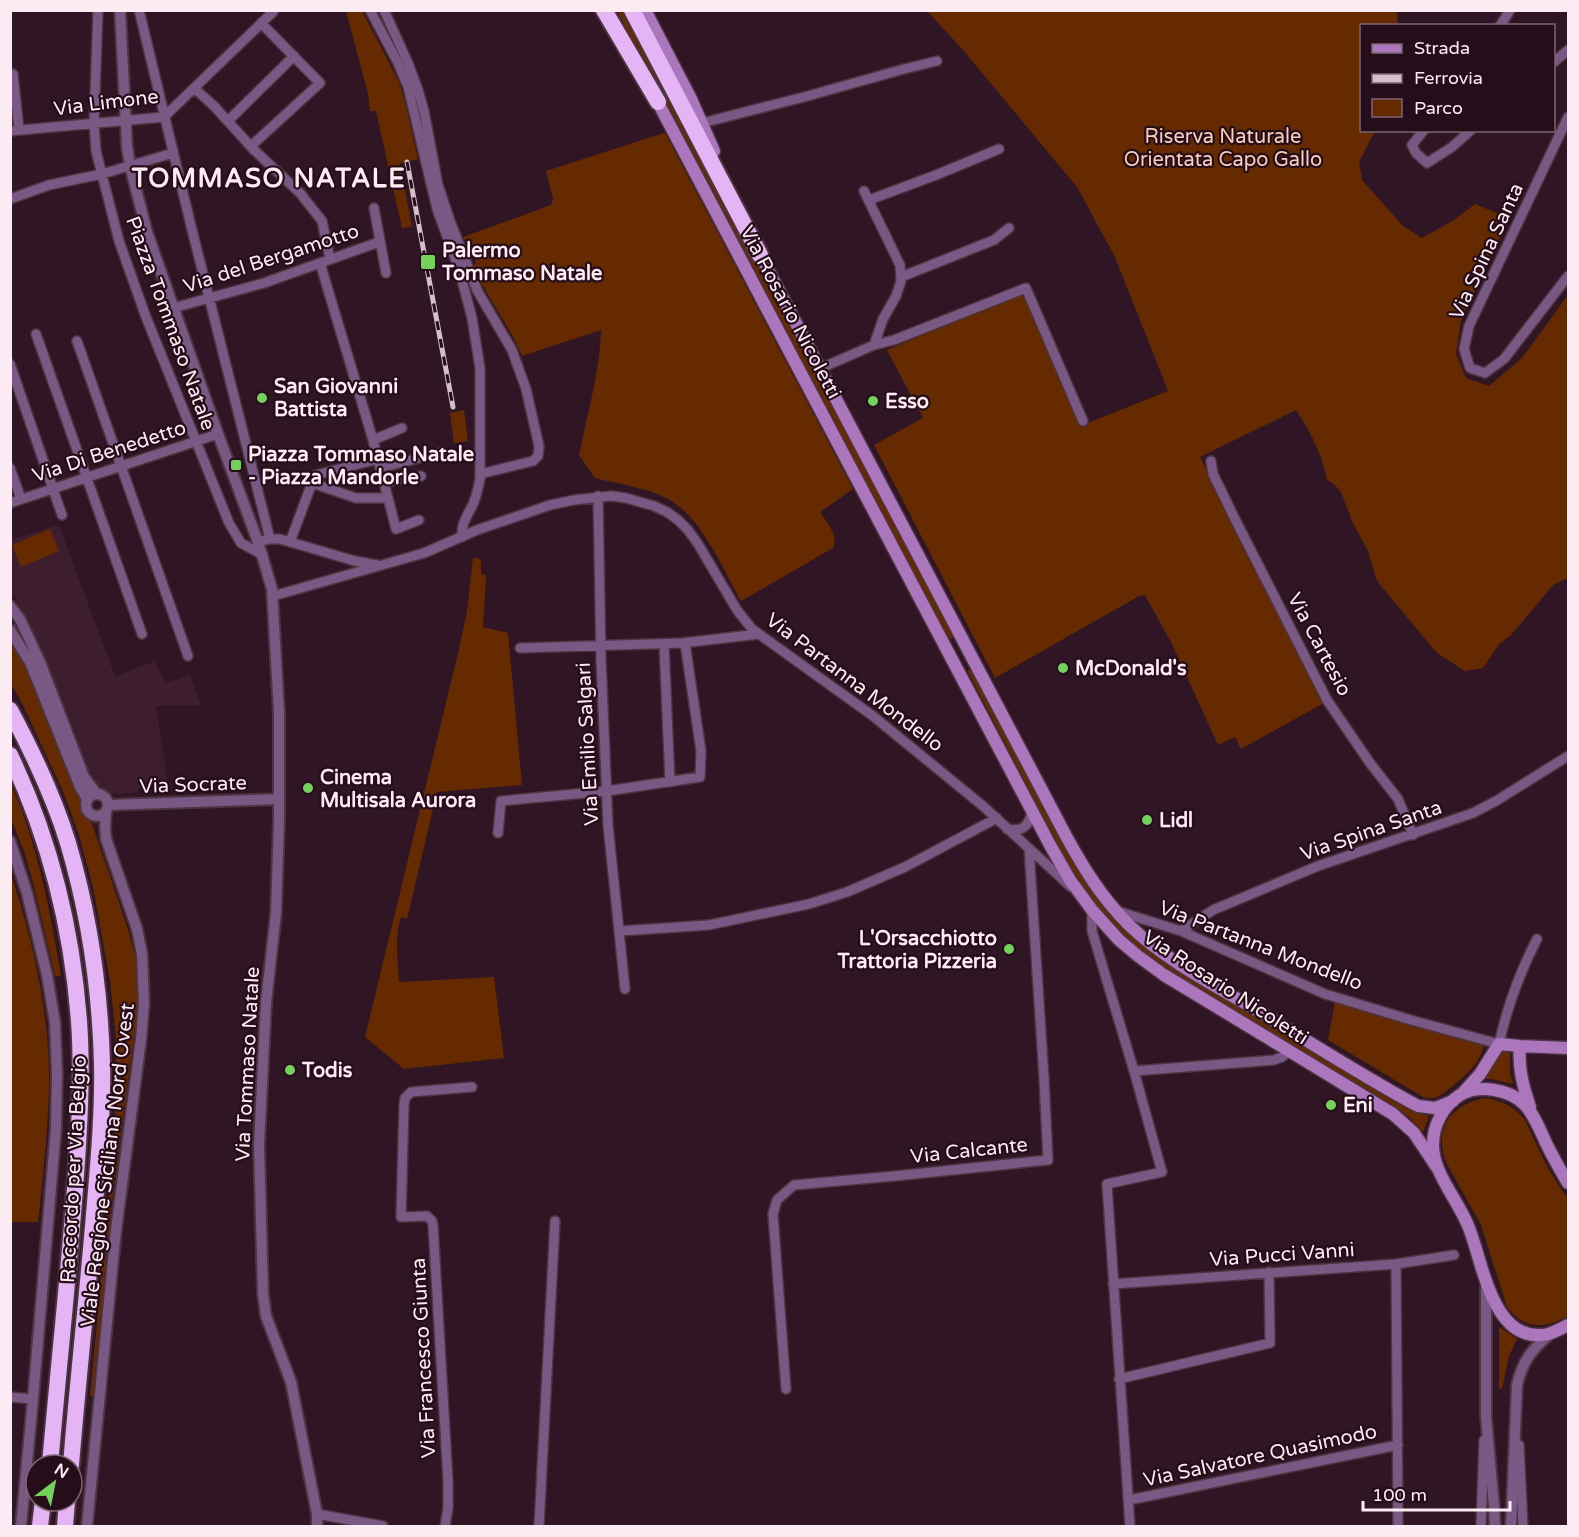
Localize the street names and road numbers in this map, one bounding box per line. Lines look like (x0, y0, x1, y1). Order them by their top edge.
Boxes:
street label: Via Limone (52, 85, 160, 121)
street label: Via Spina Santa (1445, 179, 1529, 324)
street label: Piazza Tommaso Natale (120, 213, 220, 434)
street label: Via del Bergamotto (180, 219, 362, 299)
street label: Via Rosario Nicoletti (734, 222, 846, 403)
street label: Via Di Benedetto (30, 416, 189, 488)
street label: Via Cartesio (1282, 589, 1356, 700)
street label: Via Partanna Mondello (761, 608, 948, 757)
street label: Via Emilio Salgari (572, 662, 604, 826)
street label: Via Socrate (139, 771, 247, 799)
street label: Via Spina Santa (1298, 796, 1445, 866)
street label: Via Partanna Mondello (1155, 896, 1366, 996)
street label: Via Rosario Nicoletti (1138, 925, 1313, 1050)
street label: Via Tommaso Natale (231, 966, 265, 1162)
street label: Viale Regione Siciliana Nord Ovest (76, 1001, 140, 1329)
street label: Raccordo per Via Belgio (56, 1055, 92, 1283)
street label: Via Calcante (909, 1133, 1029, 1169)
street label: Via Pucci Vanni (1209, 1238, 1355, 1272)
street label: Via Francesco Giunta (407, 1257, 441, 1459)
street label: Via Salvatore Quasimodo (1141, 1419, 1379, 1492)

